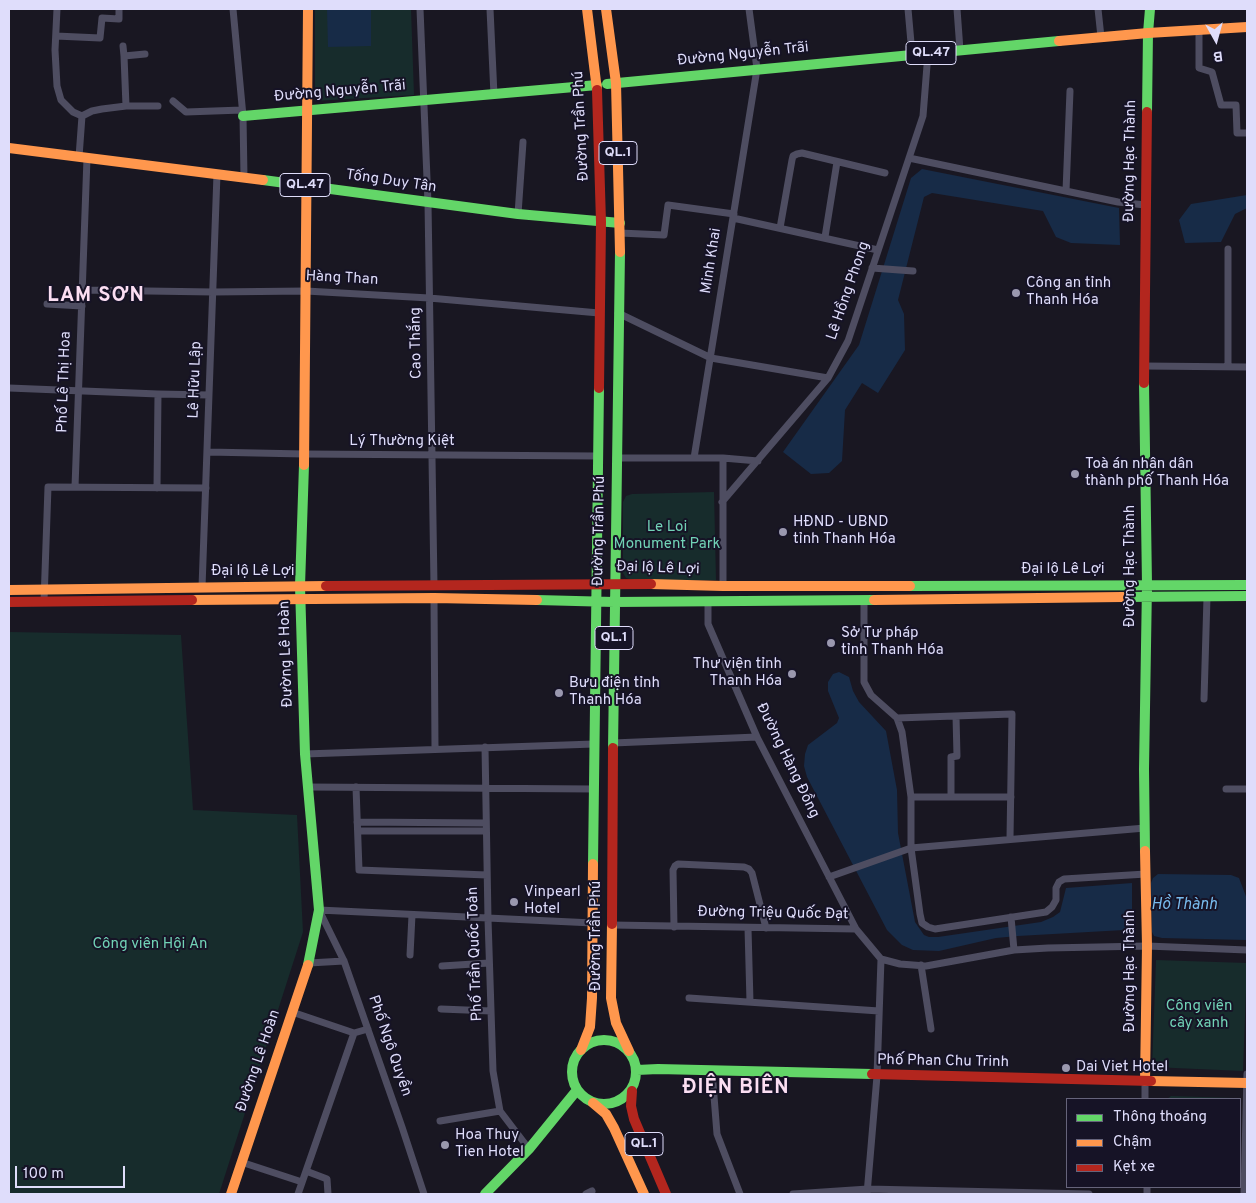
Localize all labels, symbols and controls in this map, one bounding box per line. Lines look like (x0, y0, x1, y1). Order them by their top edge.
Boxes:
north arrow (1191, 15, 1241, 65)
street label: Đường Nguyễn Trãi (676, 39, 810, 71)
road number: QL.47 (906, 42, 956, 64)
text: B (1212, 46, 1224, 64)
street label: Đường Trần Phú (570, 70, 594, 182)
street label: Đường Nguyễn Trãi (273, 77, 407, 107)
street label: Đường Hạc Thành (1121, 100, 1141, 222)
road number: QL.1 (599, 142, 637, 164)
street label: Tống Duy Tân (344, 167, 438, 197)
road number: QL.47 (280, 174, 330, 196)
street label: Minh Khai (698, 227, 726, 295)
street label: Lê Hồng Phong (824, 239, 874, 343)
street label: Hàng Than (305, 268, 379, 290)
place label: Công an tỉnh Thanh Hóa (1026, 275, 1111, 310)
district label: LAM SƠN (46, 285, 146, 309)
marker: Công an tỉnh Thanh Hóa (1010, 287, 1022, 299)
street label: Cao Thắng (407, 307, 427, 379)
street label: Phố Lê Thị Hoa (54, 331, 76, 433)
street label: Lê Hữu Lập (186, 341, 206, 419)
street label: Lý Thường Kiệt (349, 433, 455, 451)
place label: Toà án nhân dân thành phố Thanh Hóa (1085, 456, 1229, 491)
marker: Toà án nhân dân thành phố Thanh Hóa (1069, 468, 1081, 480)
street label: Đường Trần Phú (590, 476, 610, 586)
street label: Đường Hạc Thành (1122, 505, 1140, 627)
place label: HĐND - UBND tỉnh Thanh Hóa (793, 514, 896, 549)
park label: Le Loi Monument Park (614, 519, 720, 554)
marker: HĐND - UBND tỉnh Thanh Hóa (777, 526, 789, 538)
street label: Đại lộ Lê Lợi (616, 559, 700, 579)
street label: Đại lộ Lê Lợi (1021, 561, 1105, 579)
street label: Đại lộ Lê Lợi (211, 563, 295, 581)
street label: Đường Lê Hoàn (276, 600, 298, 708)
place label: Sở Tư pháp tỉnh Thanh Hóa (841, 625, 944, 660)
road number: QL.1 (595, 626, 633, 650)
marker: Sở Tư pháp tỉnh Thanh Hóa (825, 637, 837, 649)
place label: Thư viện tỉnh Thanh Hóa (693, 656, 782, 691)
marker: Thư viện tỉnh Thanh Hóa (786, 668, 798, 680)
place label: Bưu điện tỉnh Thanh Hóa (569, 675, 660, 710)
marker: Bưu điện tỉnh Thanh Hóa (553, 687, 565, 699)
street label: Đường Hàng Đồng (751, 700, 823, 822)
street label: Đường Trần Phú (588, 881, 606, 991)
place label: Vinpearl Hotel (524, 884, 581, 919)
street label: Phố Trần Quốc Toản (465, 886, 487, 1022)
marker: Vinpearl Hotel (508, 896, 520, 908)
water label: Hồ Thành (1151, 896, 1217, 916)
street label: Đường Triệu Quốc Đạt (697, 904, 849, 924)
street label: Đường Hạc Thành (1122, 910, 1140, 1032)
park label: Công viên Hội An (92, 936, 208, 954)
street label: Phố Ngô Quyền (363, 993, 415, 1099)
park label: Công viên cây xanh (1166, 998, 1232, 1033)
street label: Đường Lê Hoàn (233, 1008, 285, 1114)
street label: Phố Phan Chu Trinh (877, 1052, 1009, 1072)
place label: Dai Viet Hotel (1076, 1059, 1168, 1077)
marker: Dai Viet Hotel (1060, 1062, 1072, 1074)
district label: ĐIỆN BIÊN (681, 1077, 791, 1101)
legend (1066, 1098, 1241, 1188)
text: Thông thoáng (1113, 1108, 1207, 1127)
place label: Hoa Thuy Tien Hotel (455, 1127, 524, 1162)
road number: QL.1 (625, 1132, 663, 1156)
text: Chậm (1113, 1133, 1152, 1152)
marker: Hoa Thuy Tien Hotel (439, 1139, 451, 1151)
scale bar (18, 1156, 128, 1188)
text: Kẹt xe (1113, 1158, 1155, 1177)
text: 100 m (23, 1165, 64, 1184)

